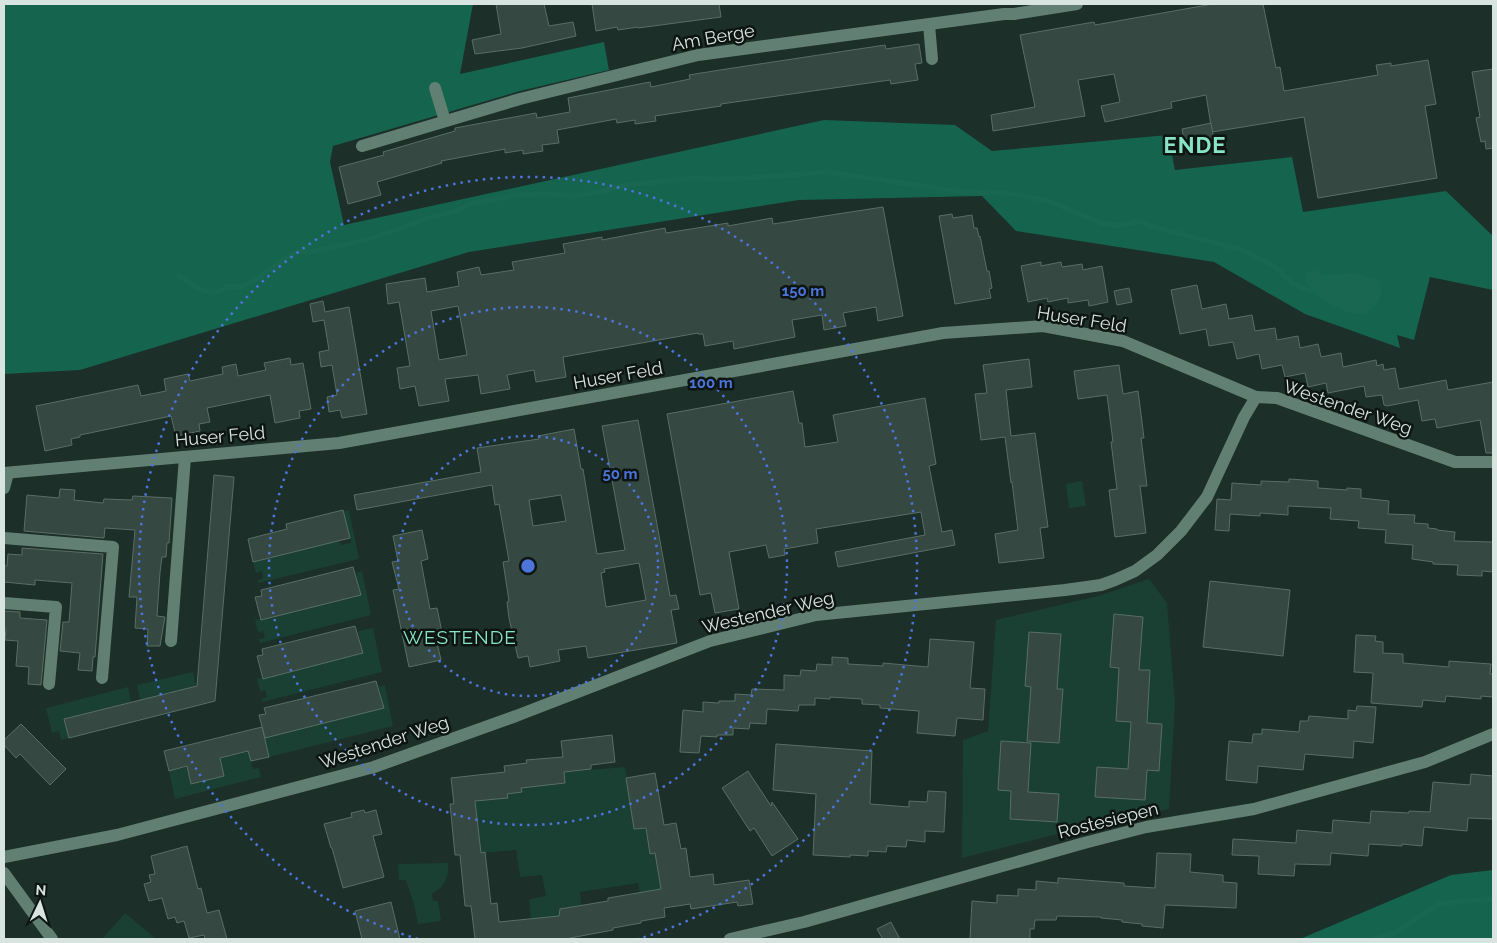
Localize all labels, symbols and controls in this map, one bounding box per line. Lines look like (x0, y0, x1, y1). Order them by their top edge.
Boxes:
street label: Am Berge (670, 19, 756, 55)
district label: ENDE (1164, 132, 1226, 158)
text: 150 m (782, 282, 824, 300)
street label: Huser Feld (1036, 302, 1128, 336)
street label: Huser Feld (572, 357, 664, 393)
text: 100 m (689, 374, 733, 392)
street label: Westender Weg (1281, 375, 1415, 439)
street label: Huser Feld (174, 422, 266, 450)
text: 50 m (602, 465, 638, 483)
centre of rings (519, 557, 537, 575)
street label: Westender Weg (700, 587, 836, 637)
district label: WESTENDE (403, 626, 517, 648)
street label: Westender Weg (317, 711, 451, 773)
street label: Rostesiepen (1056, 797, 1160, 843)
north arrow (15, 878, 65, 928)
text: N (35, 882, 47, 898)

